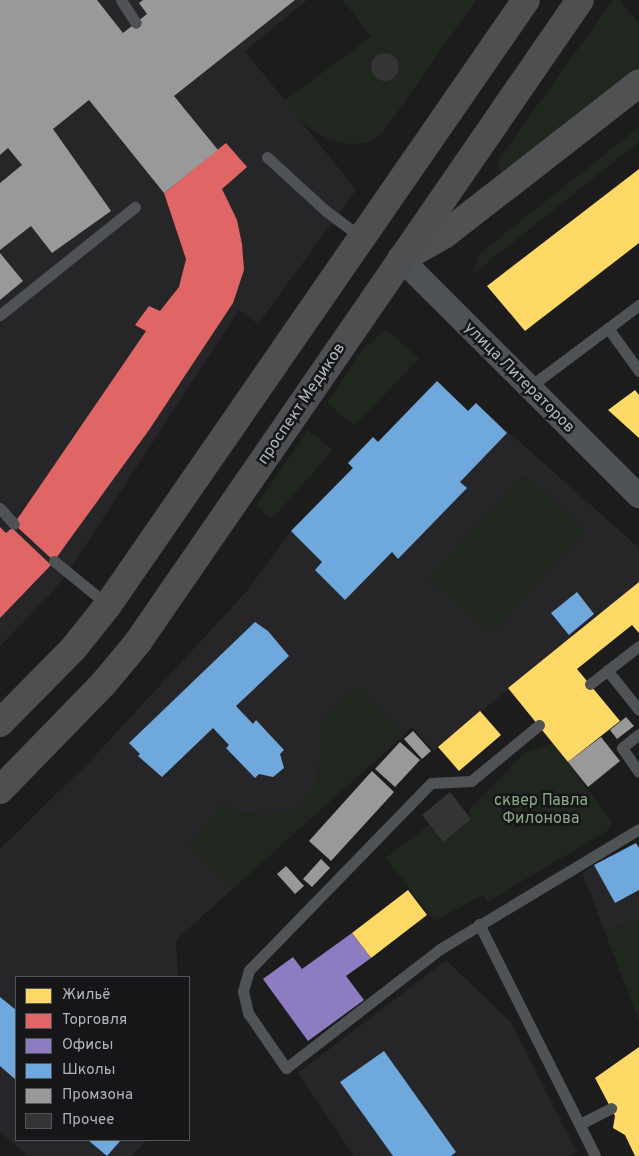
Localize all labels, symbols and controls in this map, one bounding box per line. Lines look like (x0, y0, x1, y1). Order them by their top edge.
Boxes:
street label: улица Литераторов (460, 319, 578, 437)
street label: проспект Медиков (254, 340, 350, 468)
park label: сквер Павла Филонова (494, 791, 588, 829)
legend (15, 976, 190, 1141)
text: Жильё (62, 986, 110, 1005)
text: Торговля (62, 1011, 127, 1030)
text: Офисы (62, 1036, 113, 1055)
text: Школы (62, 1061, 116, 1080)
text: Промзона (62, 1086, 133, 1105)
text: Прочее (62, 1111, 114, 1130)

